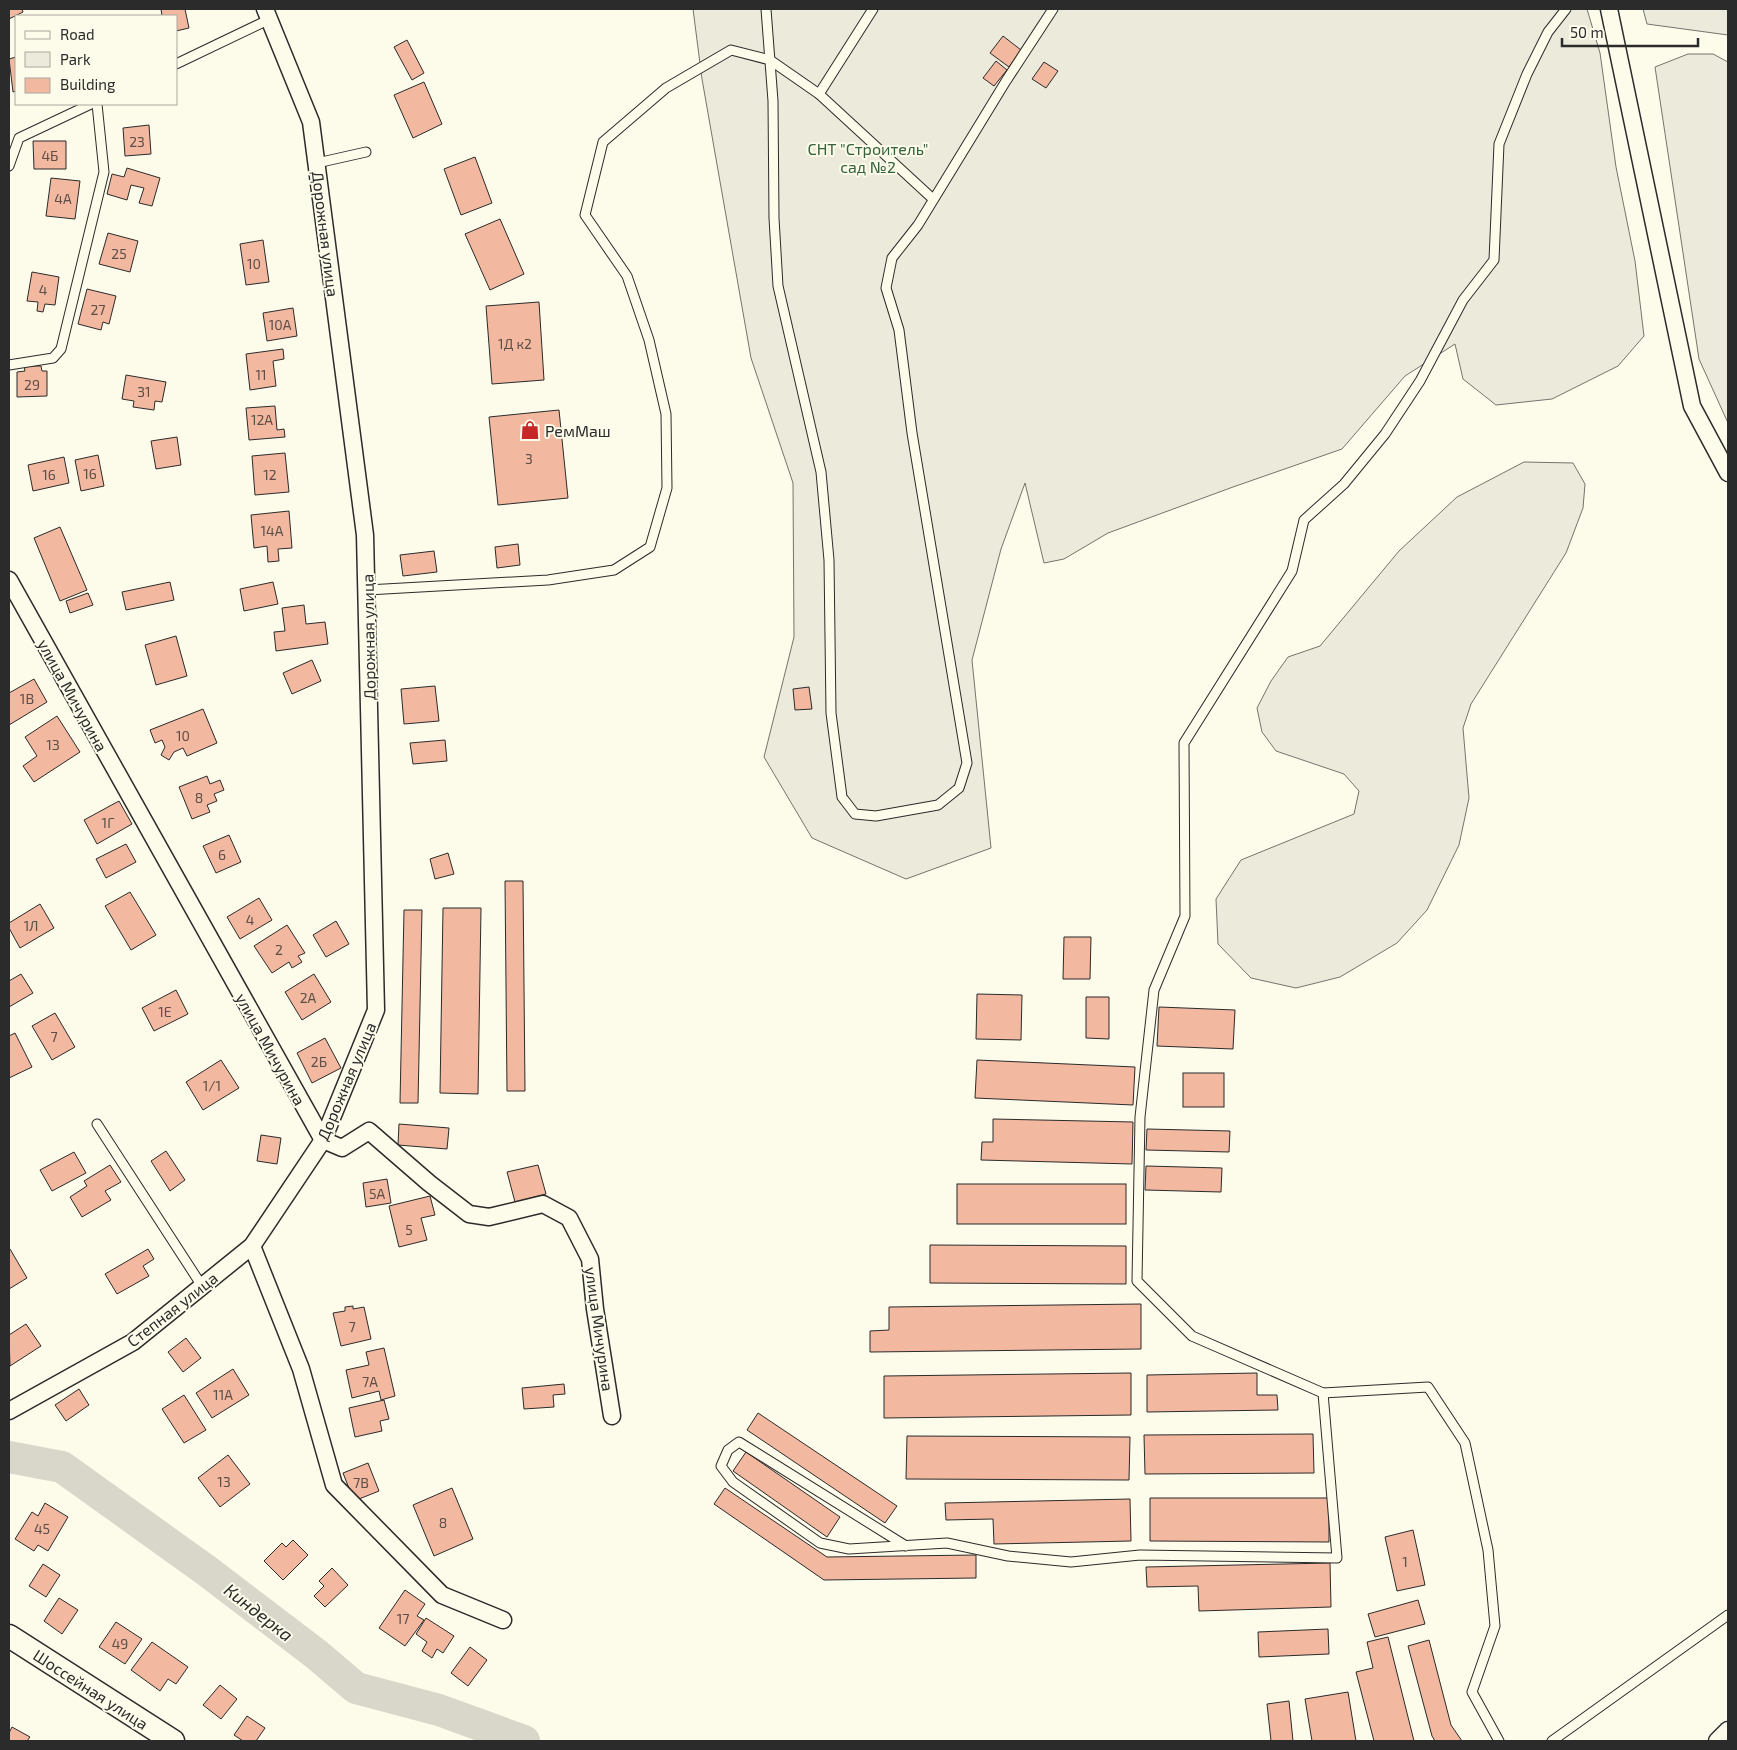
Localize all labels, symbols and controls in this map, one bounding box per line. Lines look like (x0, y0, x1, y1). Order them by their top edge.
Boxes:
legend (15, 15, 178, 105)
scale bar (1562, 15, 1698, 47)
text: 50 m (1570, 23, 1604, 41)
text: Road (60, 25, 95, 43)
text: Park (60, 50, 91, 68)
text: Building (60, 75, 116, 93)
house number: 23 (129, 133, 145, 150)
park label: СНТ "Строитель" сад №2 (808, 139, 928, 176)
house number: 4Б (42, 147, 59, 164)
street label: Дорожная улица (308, 170, 343, 298)
house number: 4А (54, 190, 72, 207)
house number: 25 (111, 245, 127, 262)
house number: 10 (247, 255, 261, 272)
house number: 4 (39, 281, 47, 298)
house number: 27 (90, 301, 106, 318)
house number: 10А (269, 316, 292, 333)
house number: 1Д к2 (498, 335, 532, 352)
house number: 11 (255, 366, 267, 383)
house number: 29 (24, 376, 40, 393)
house number: 31 (137, 383, 151, 400)
house number: 12А (251, 411, 273, 428)
shop icon: РемМаш (519, 419, 541, 441)
place label: РемМаш (545, 421, 611, 440)
house number: 3 (525, 450, 533, 467)
house number: 16 (83, 465, 97, 482)
house number: 16 (42, 466, 56, 483)
house number: 12 (263, 466, 277, 483)
house number: 14А (261, 522, 284, 539)
street label: Дорожная улица (357, 574, 380, 700)
street label: улица Мичурина (33, 635, 112, 755)
house number: 1В (20, 690, 34, 707)
house number: 10 (176, 727, 190, 744)
house number: 1З (46, 736, 60, 753)
house number: 8 (195, 789, 203, 806)
house number: 1Г (102, 814, 114, 831)
house number: 6 (218, 846, 226, 863)
house number: 4 (246, 911, 254, 928)
house number: 1Л (24, 917, 38, 934)
house number: 2 (275, 941, 283, 958)
street label: улица Мичурина (231, 989, 310, 1109)
house number: 2А (300, 989, 317, 1006)
house number: 1Е (158, 1003, 172, 1020)
street label: Дорожная улица (313, 1019, 380, 1143)
house number: 7 (50, 1028, 58, 1045)
house number: 2Б (311, 1053, 327, 1070)
house number: 1/1 (203, 1077, 221, 1094)
house number: 5А (369, 1185, 385, 1202)
house number: 5 (405, 1221, 413, 1238)
street label: улица Мичурина (581, 1265, 618, 1393)
street label: Степная улица (123, 1268, 222, 1351)
house number: 7 (348, 1318, 356, 1335)
house number: 7А (362, 1373, 378, 1390)
house number: 11А (213, 1386, 233, 1403)
house number: 13 (217, 1473, 231, 1490)
house number: 7В (353, 1474, 369, 1491)
house number: 8 (439, 1514, 447, 1531)
house number: 45 (34, 1520, 50, 1537)
house number: 1 (1402, 1553, 1408, 1570)
water label: Киндерка (220, 1578, 298, 1646)
house number: 17 (397, 1610, 409, 1627)
house number: 49 (112, 1635, 128, 1652)
street label: Шоссейная улица (30, 1645, 152, 1734)

